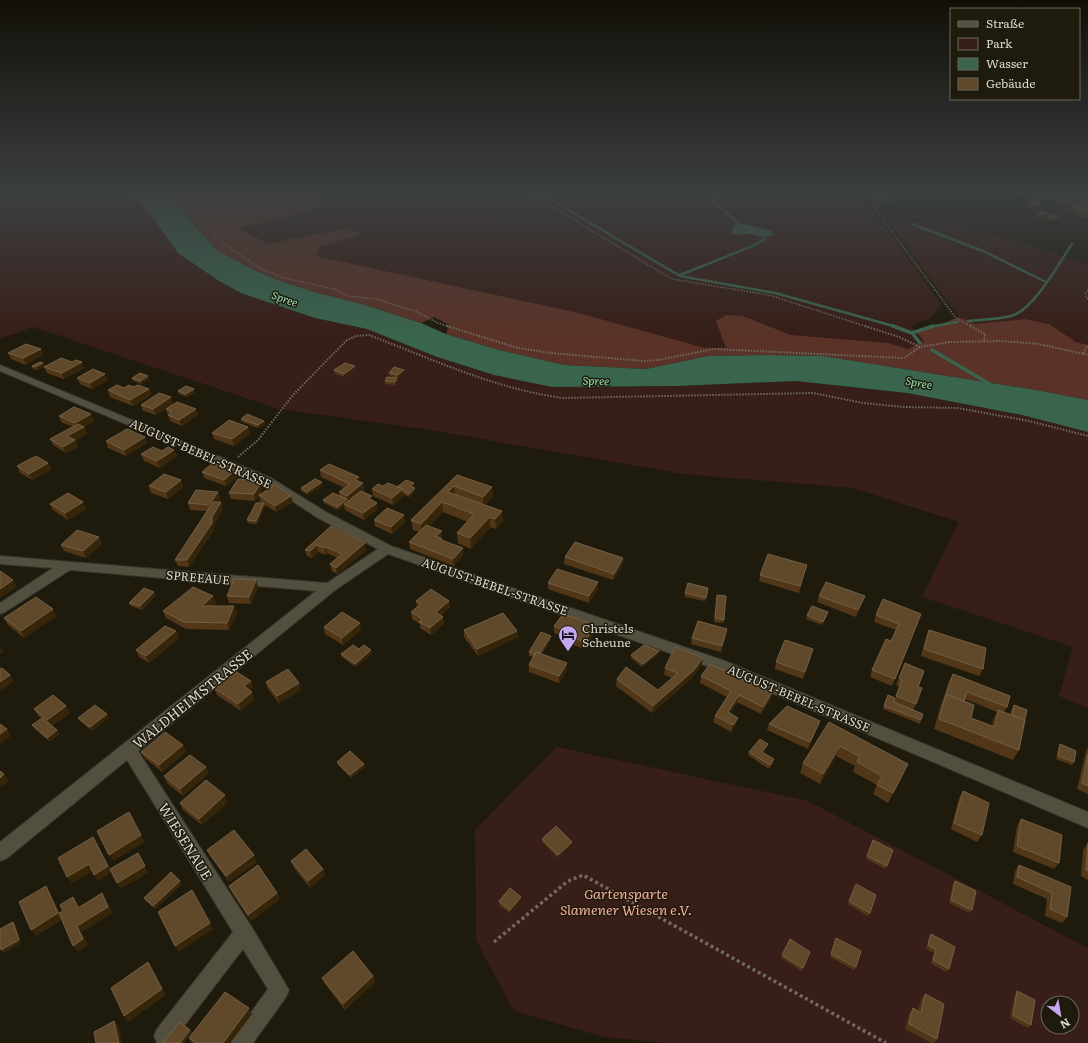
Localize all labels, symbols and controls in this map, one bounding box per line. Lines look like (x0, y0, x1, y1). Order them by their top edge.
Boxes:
legend (950, 8, 1080, 100)
text: Straße (986, 14, 1024, 32)
text: Park (986, 34, 1013, 52)
text: Wasser (986, 54, 1028, 72)
text: Gebäude (986, 74, 1035, 92)
water label: Spree (270, 286, 300, 310)
water label: Spree (582, 372, 610, 388)
water label: Spree (904, 372, 934, 392)
street label: AUGUST-BEBEL-STRASSE (127, 414, 275, 493)
street label: AUGUST-BEBEL-STRASSE (419, 552, 571, 620)
street label: SPREEAUE (165, 565, 231, 589)
place label: Christels Scheune (582, 619, 634, 651)
hotel icon: Christels Scheune (557, 624, 579, 652)
street label: WALDHEIMSTRASSE (128, 643, 256, 753)
street label: AUGUST-BEBEL-STRASSE (725, 660, 874, 736)
street label: WIESENAUE (154, 798, 218, 884)
park label: Gartensparte Slamener Wiesen e.V. (560, 883, 692, 919)
north arrow (1040, 995, 1080, 1035)
text: N (1058, 1015, 1074, 1034)

